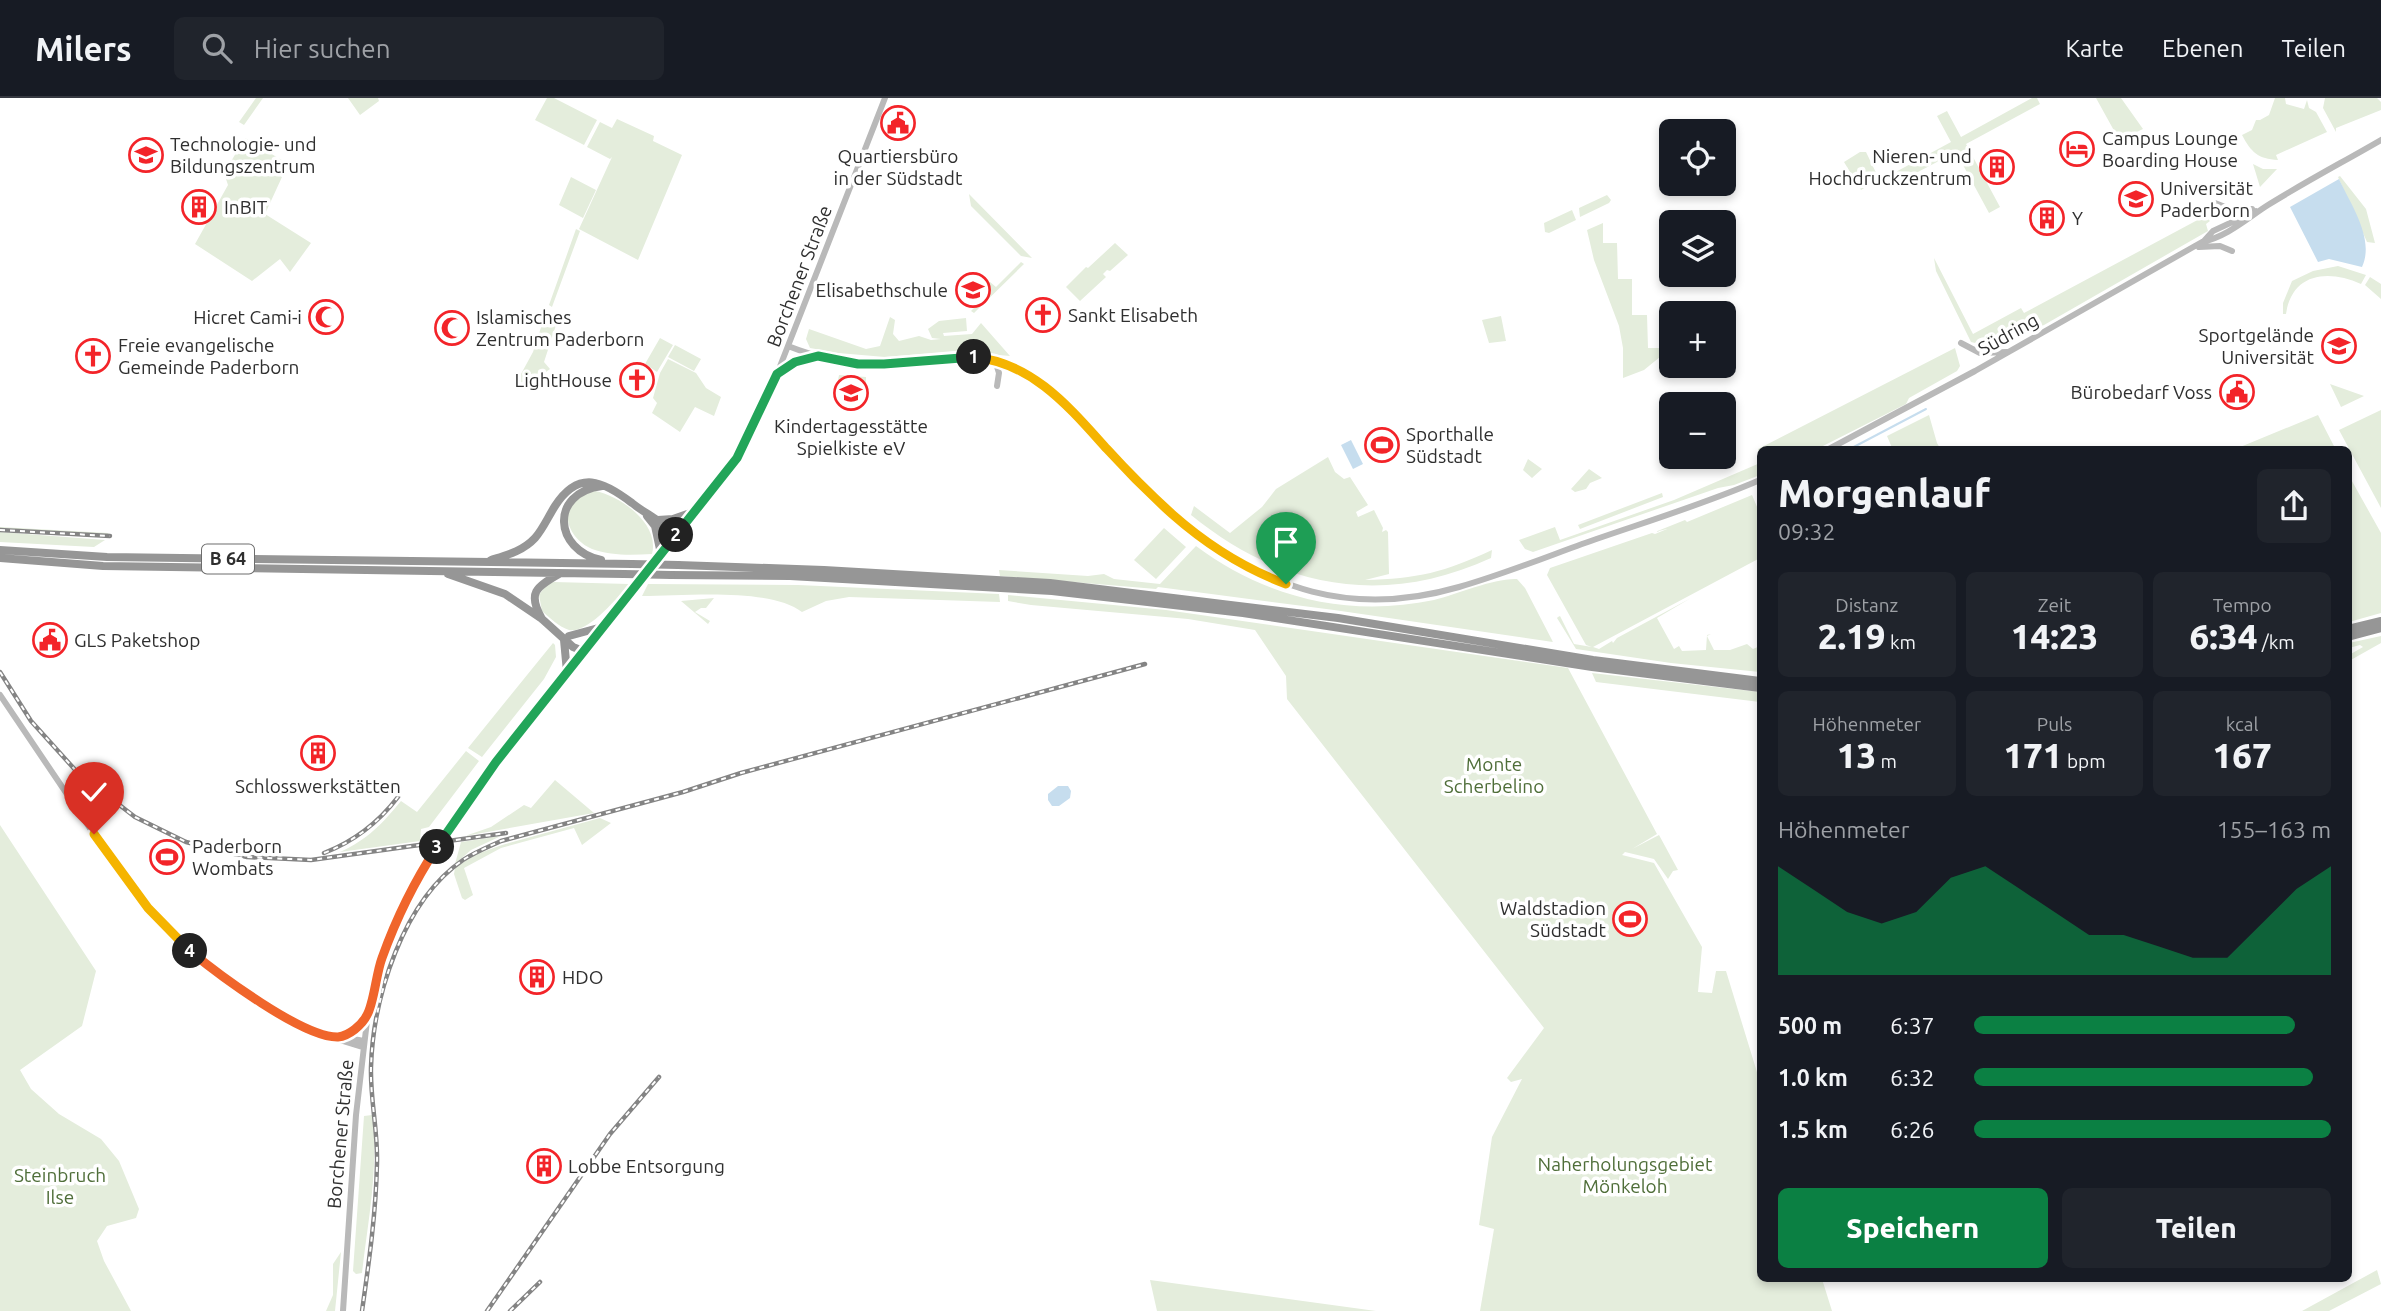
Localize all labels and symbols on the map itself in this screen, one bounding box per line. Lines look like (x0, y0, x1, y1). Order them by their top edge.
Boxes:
public building icon: Quartiersbüro in der Südstadt (879, 104, 917, 142)
place label: Campus Lounge Boarding House (2102, 127, 2238, 171)
hotel icon: Campus Lounge Boarding House (2058, 130, 2096, 168)
place label: Technologie- und Bildungszentrum (170, 133, 317, 177)
school or university icon: Technologie- und Bildungszentrum (127, 136, 165, 174)
place label: Quartiersbüro in der Südstadt (834, 145, 963, 189)
place label: Nieren- und Hochdruckzentrum (1809, 145, 1972, 189)
building icon: Nieren- und Hochdruckzentrum (1978, 148, 2016, 186)
place label: Universität Paderborn (2160, 177, 2253, 221)
school or university icon: Universität Paderborn (2117, 180, 2155, 218)
building icon: InBIT (180, 188, 218, 226)
place label: InBIT (224, 196, 268, 218)
building icon: Y (2028, 199, 2066, 237)
street label: Borchener Straße (762, 202, 836, 350)
place label: Y (2072, 207, 2083, 229)
school or university icon: Elisabethschule (954, 271, 992, 309)
place label: Elisabethschule (816, 279, 948, 301)
church icon: Sankt Elisabeth (1024, 296, 1062, 334)
mosque icon: Hicret Cami-i (307, 298, 345, 336)
place label: Sankt Elisabeth (1068, 304, 1198, 326)
place label: Hicret Cami-i (193, 306, 302, 328)
place label: Islamisches Zentrum Paderborn (476, 306, 644, 350)
street label: Südring (1974, 308, 2042, 360)
mosque icon: Islamisches Zentrum Paderborn (433, 309, 471, 347)
place label: Sportgelände Universität (2199, 324, 2315, 368)
school or university icon: Sportgelände Universität (2320, 327, 2358, 365)
place label: Freie evangelische Gemeinde Paderborn (118, 334, 299, 378)
church icon: Freie evangelische Gemeinde Paderborn (74, 337, 112, 375)
pin: 1 (956, 340, 992, 374)
church icon: LightHouse (618, 361, 656, 399)
place label: LightHouse (515, 369, 612, 391)
public building icon: Bürobedarf Voss (2218, 373, 2256, 411)
school or university icon: Kindertagesstätte Spielkiste eV (832, 374, 870, 412)
place label: Bürobedarf Voss (2071, 381, 2212, 403)
place label: Kindertagesstätte Spielkiste eV (774, 415, 928, 459)
place label: Sporthalle Südstadt (1406, 423, 1494, 467)
sports icon: Sporthalle Südstadt (1363, 426, 1401, 464)
pin (1256, 512, 1316, 584)
pin: 2 (658, 518, 694, 552)
road number: B 64 (202, 545, 254, 574)
public building icon: GLS Paketshop (31, 621, 69, 659)
place label: GLS Paketshop (74, 629, 200, 651)
building icon: Schlosswerkstätten (299, 734, 337, 772)
park label: Monte Scherbelino (1444, 753, 1544, 797)
pin (64, 762, 124, 834)
place label: Schlosswerkstätten (235, 775, 401, 797)
pin: 3 (420, 830, 454, 864)
place label: Paderborn Wombats (192, 835, 282, 879)
sports icon: Paderborn Wombats (148, 838, 186, 876)
place label: Waldstadion Südstadt (1500, 897, 1607, 941)
sports icon: Waldstadion Südstadt (1611, 900, 1649, 938)
pin: 4 (172, 934, 208, 968)
building icon: HDO (518, 958, 556, 996)
place label: HDO (562, 966, 603, 988)
street label: Borchener Straße (323, 1058, 357, 1210)
building icon: Lobbe Entsorgung (525, 1147, 563, 1185)
park label: Naherholungsgebiet Mönkeloh (1538, 1153, 1713, 1197)
place label: Lobbe Entsorgung (568, 1155, 725, 1177)
park label: Steinbruch Ilse (14, 1164, 106, 1208)

